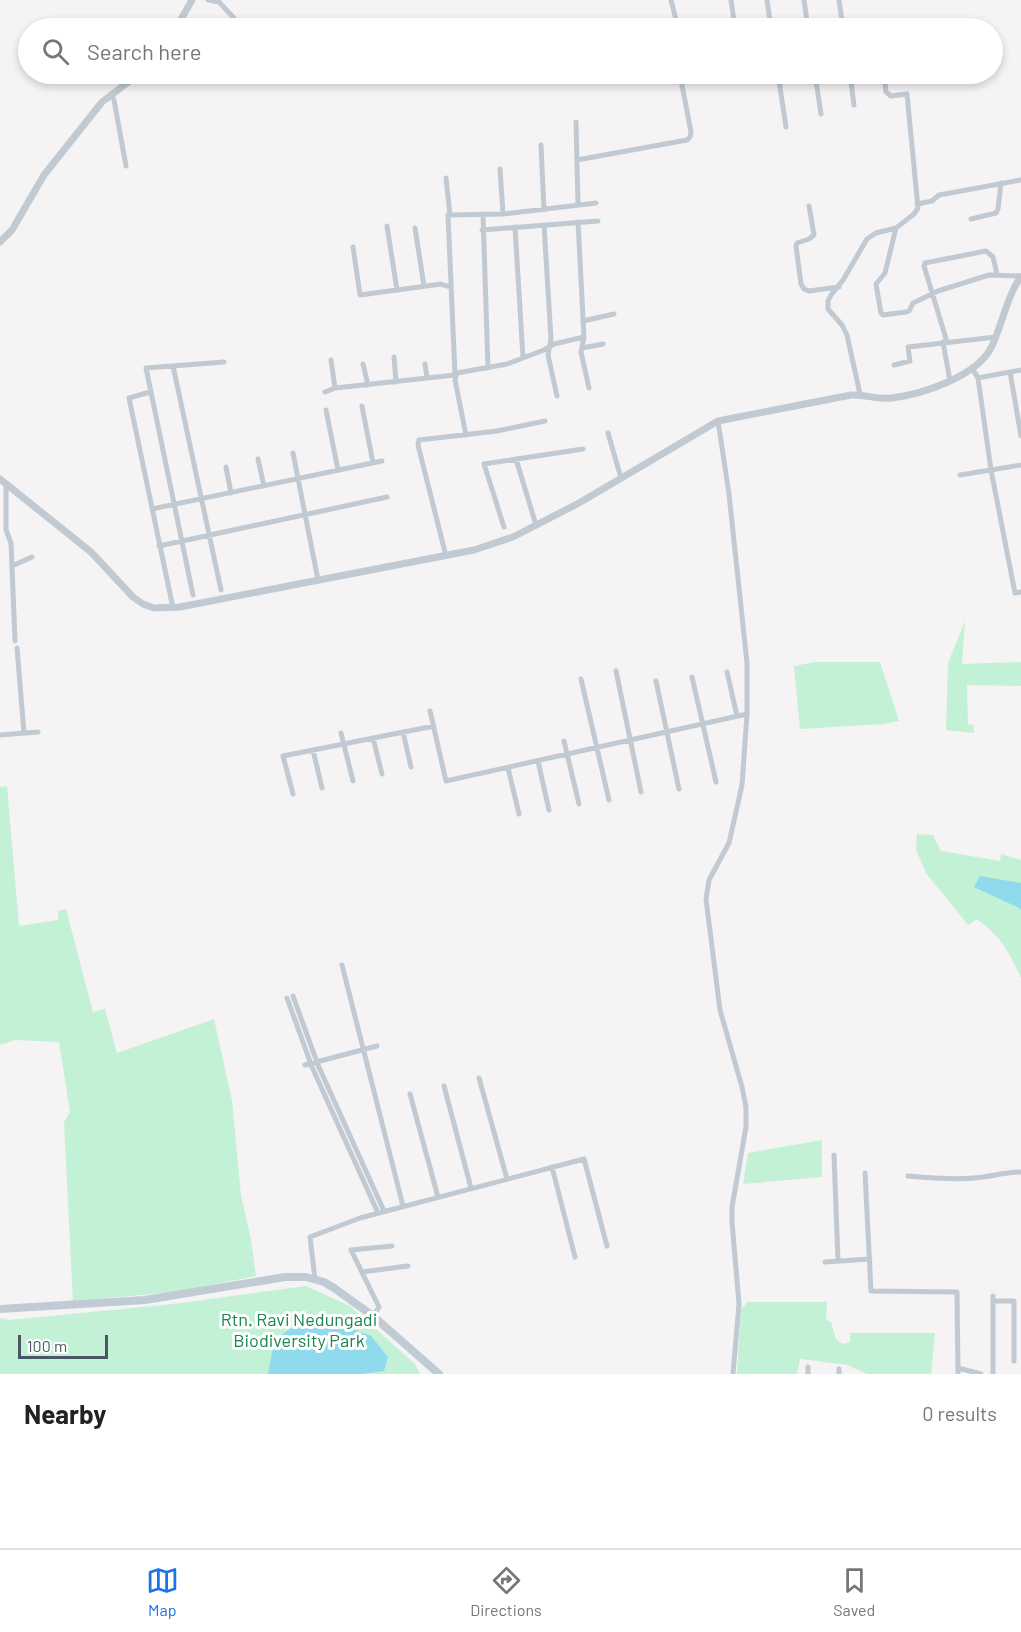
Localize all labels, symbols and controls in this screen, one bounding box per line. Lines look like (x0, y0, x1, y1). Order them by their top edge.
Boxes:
search box (18, 18, 1003, 84)
icon: search (39, 35, 72, 68)
text: Search here (87, 38, 201, 64)
park label: Rtn. Ravi Nedungadi Biodiversity Park (221, 1308, 377, 1351)
scale bar (18, 1332, 108, 1360)
text: 100 m (27, 1336, 67, 1355)
text: Nearby (24, 1398, 106, 1429)
text: 0 results (922, 1401, 997, 1425)
tab: Map (146, 1564, 179, 1619)
tab: Directions (470, 1564, 542, 1619)
tab: Saved (833, 1564, 875, 1619)

